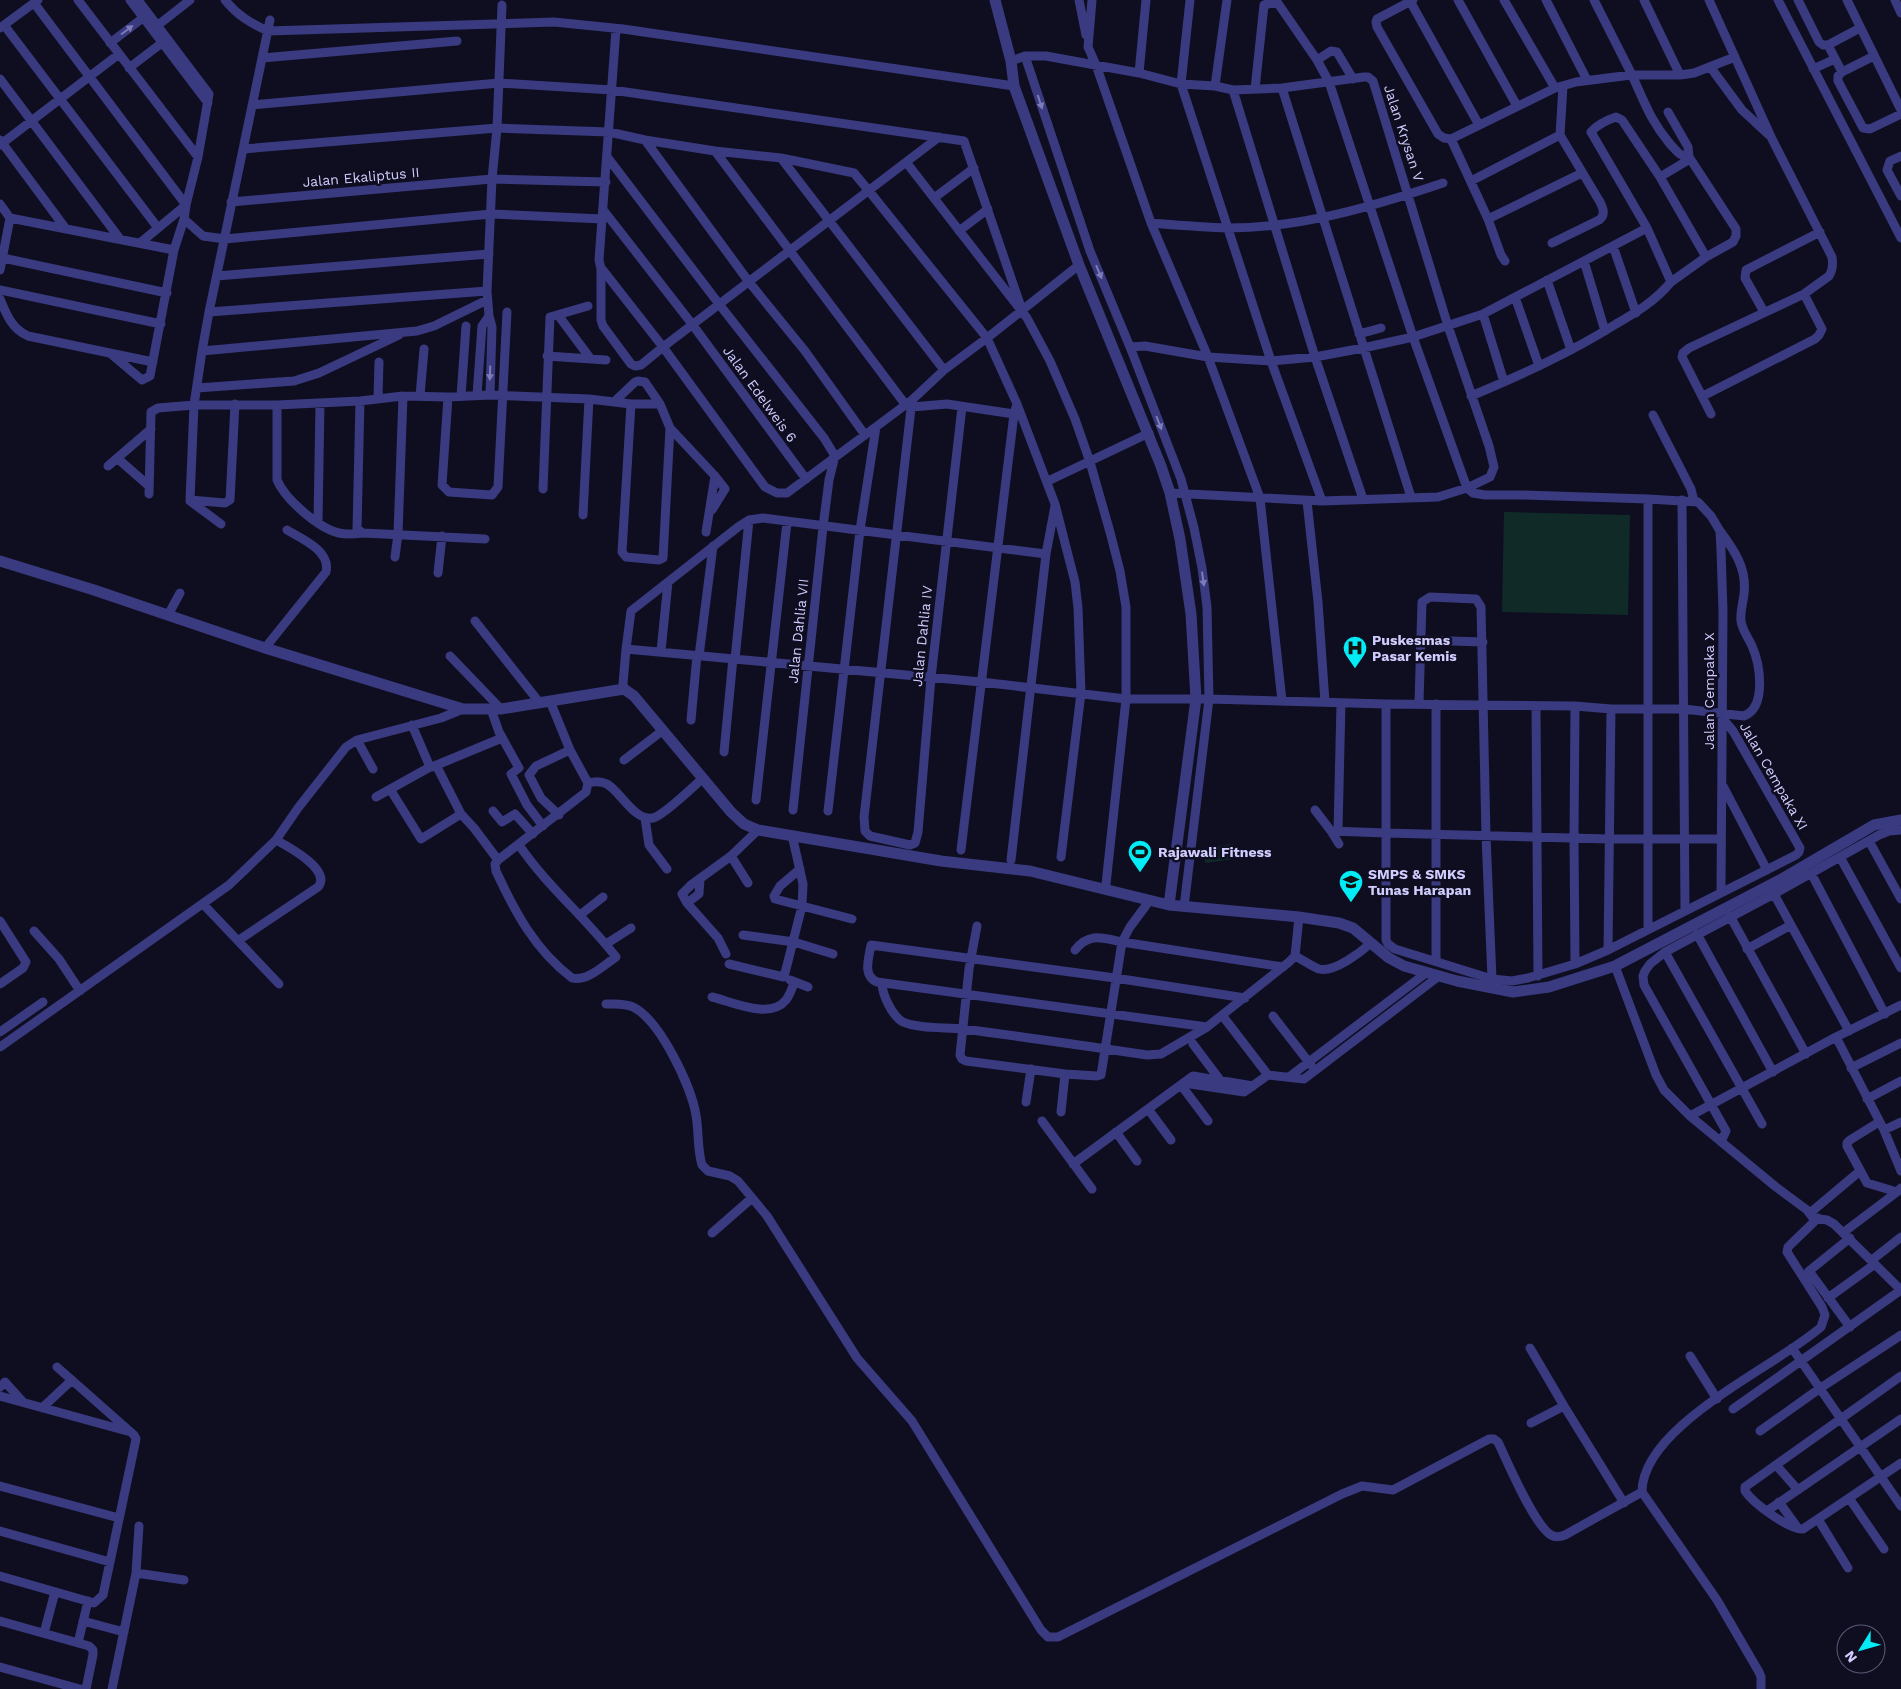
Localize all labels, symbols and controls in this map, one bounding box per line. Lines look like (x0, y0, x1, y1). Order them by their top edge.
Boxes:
one-way arrow (120, 25, 134, 35)
street label: Jalan Krysan V (1381, 83, 1427, 183)
one-way arrow (1036, 95, 1044, 110)
street label: Jalan Ekaliptus II (302, 164, 420, 190)
one-way arrow (1095, 265, 1103, 279)
street label: Jalan Edelweis 6 (720, 343, 800, 445)
one-way arrow (486, 365, 494, 381)
one-way arrow (1156, 415, 1163, 430)
one-way arrow (1199, 571, 1207, 587)
street label: Jalan Dahlia VII (785, 578, 811, 684)
street label: Jalan Dahlia IV (909, 585, 935, 687)
place label: Puskesmas Pasar Kemis (1372, 632, 1457, 664)
street label: Jalan Cempaka X (1701, 632, 1717, 750)
hospital icon: Puskesmas Pasar Kemis (1342, 635, 1368, 669)
street label: Jalan Cempaka XI (1737, 719, 1811, 833)
sports icon: Rajawali Fitness (1127, 839, 1153, 873)
place label: Rajawali Fitness (1158, 844, 1272, 860)
place label: SMPS & SMKS Tunas Harapan (1368, 866, 1471, 898)
school or university icon: SMPS & SMKS Tunas Harapan (1338, 869, 1364, 903)
north arrow (1836, 1624, 1886, 1674)
text: N (1841, 1648, 1860, 1666)

